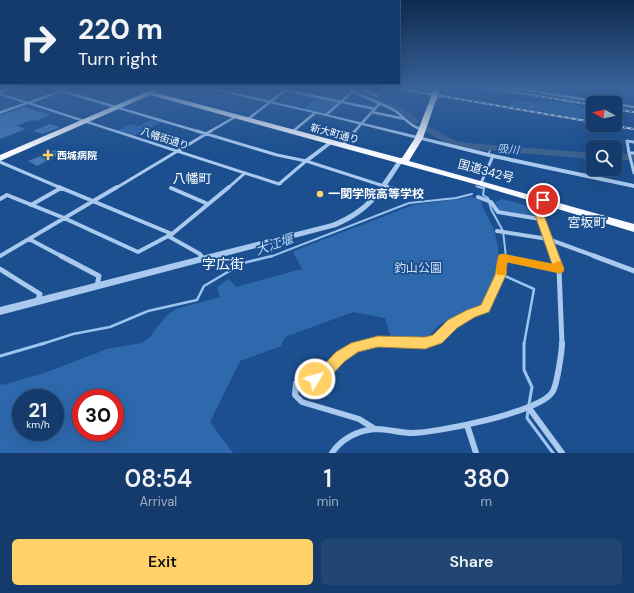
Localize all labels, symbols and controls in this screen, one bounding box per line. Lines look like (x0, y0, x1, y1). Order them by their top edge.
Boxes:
text: 220 m (78, 11, 163, 48)
icon: right (12, 16, 64, 68)
text: Turn right (78, 47, 158, 71)
north arrow (586, 96, 622, 132)
map controls (586, 96, 622, 176)
street label: 新大町通り (309, 121, 361, 146)
street label: 八幡街通り (139, 125, 191, 152)
button: search (586, 140, 622, 176)
water label: 吸川 (496, 141, 521, 157)
marker: 西城病院 (42, 149, 54, 161)
place label: 西城病院 (57, 149, 97, 162)
street label: 国道342号 (456, 156, 516, 186)
district label: 八幡町 (172, 170, 212, 187)
pin (526, 183, 560, 217)
place label: 一関学院高等学校 (328, 186, 424, 202)
marker: 一関学院高等学校 (315, 189, 325, 199)
icon: arrive (532, 189, 554, 211)
district label: 宮坂町 (567, 214, 607, 231)
water label: 大江堰 (253, 229, 297, 259)
district label: 字広街 (202, 255, 244, 273)
park label: 釣山公園 (394, 260, 442, 276)
position arrow (294, 358, 336, 400)
speed limit sign: 30 (72, 389, 124, 441)
text: 21 (29, 397, 47, 423)
text: km/h (26, 418, 50, 431)
text: 08:54 (125, 463, 192, 494)
text: 1 (324, 463, 332, 494)
text: 380 (463, 463, 509, 494)
text: Arrival (139, 493, 177, 510)
text: min (317, 493, 339, 510)
text: m (481, 493, 492, 510)
button: Exit (12, 539, 313, 585)
button: Share (321, 539, 622, 585)

